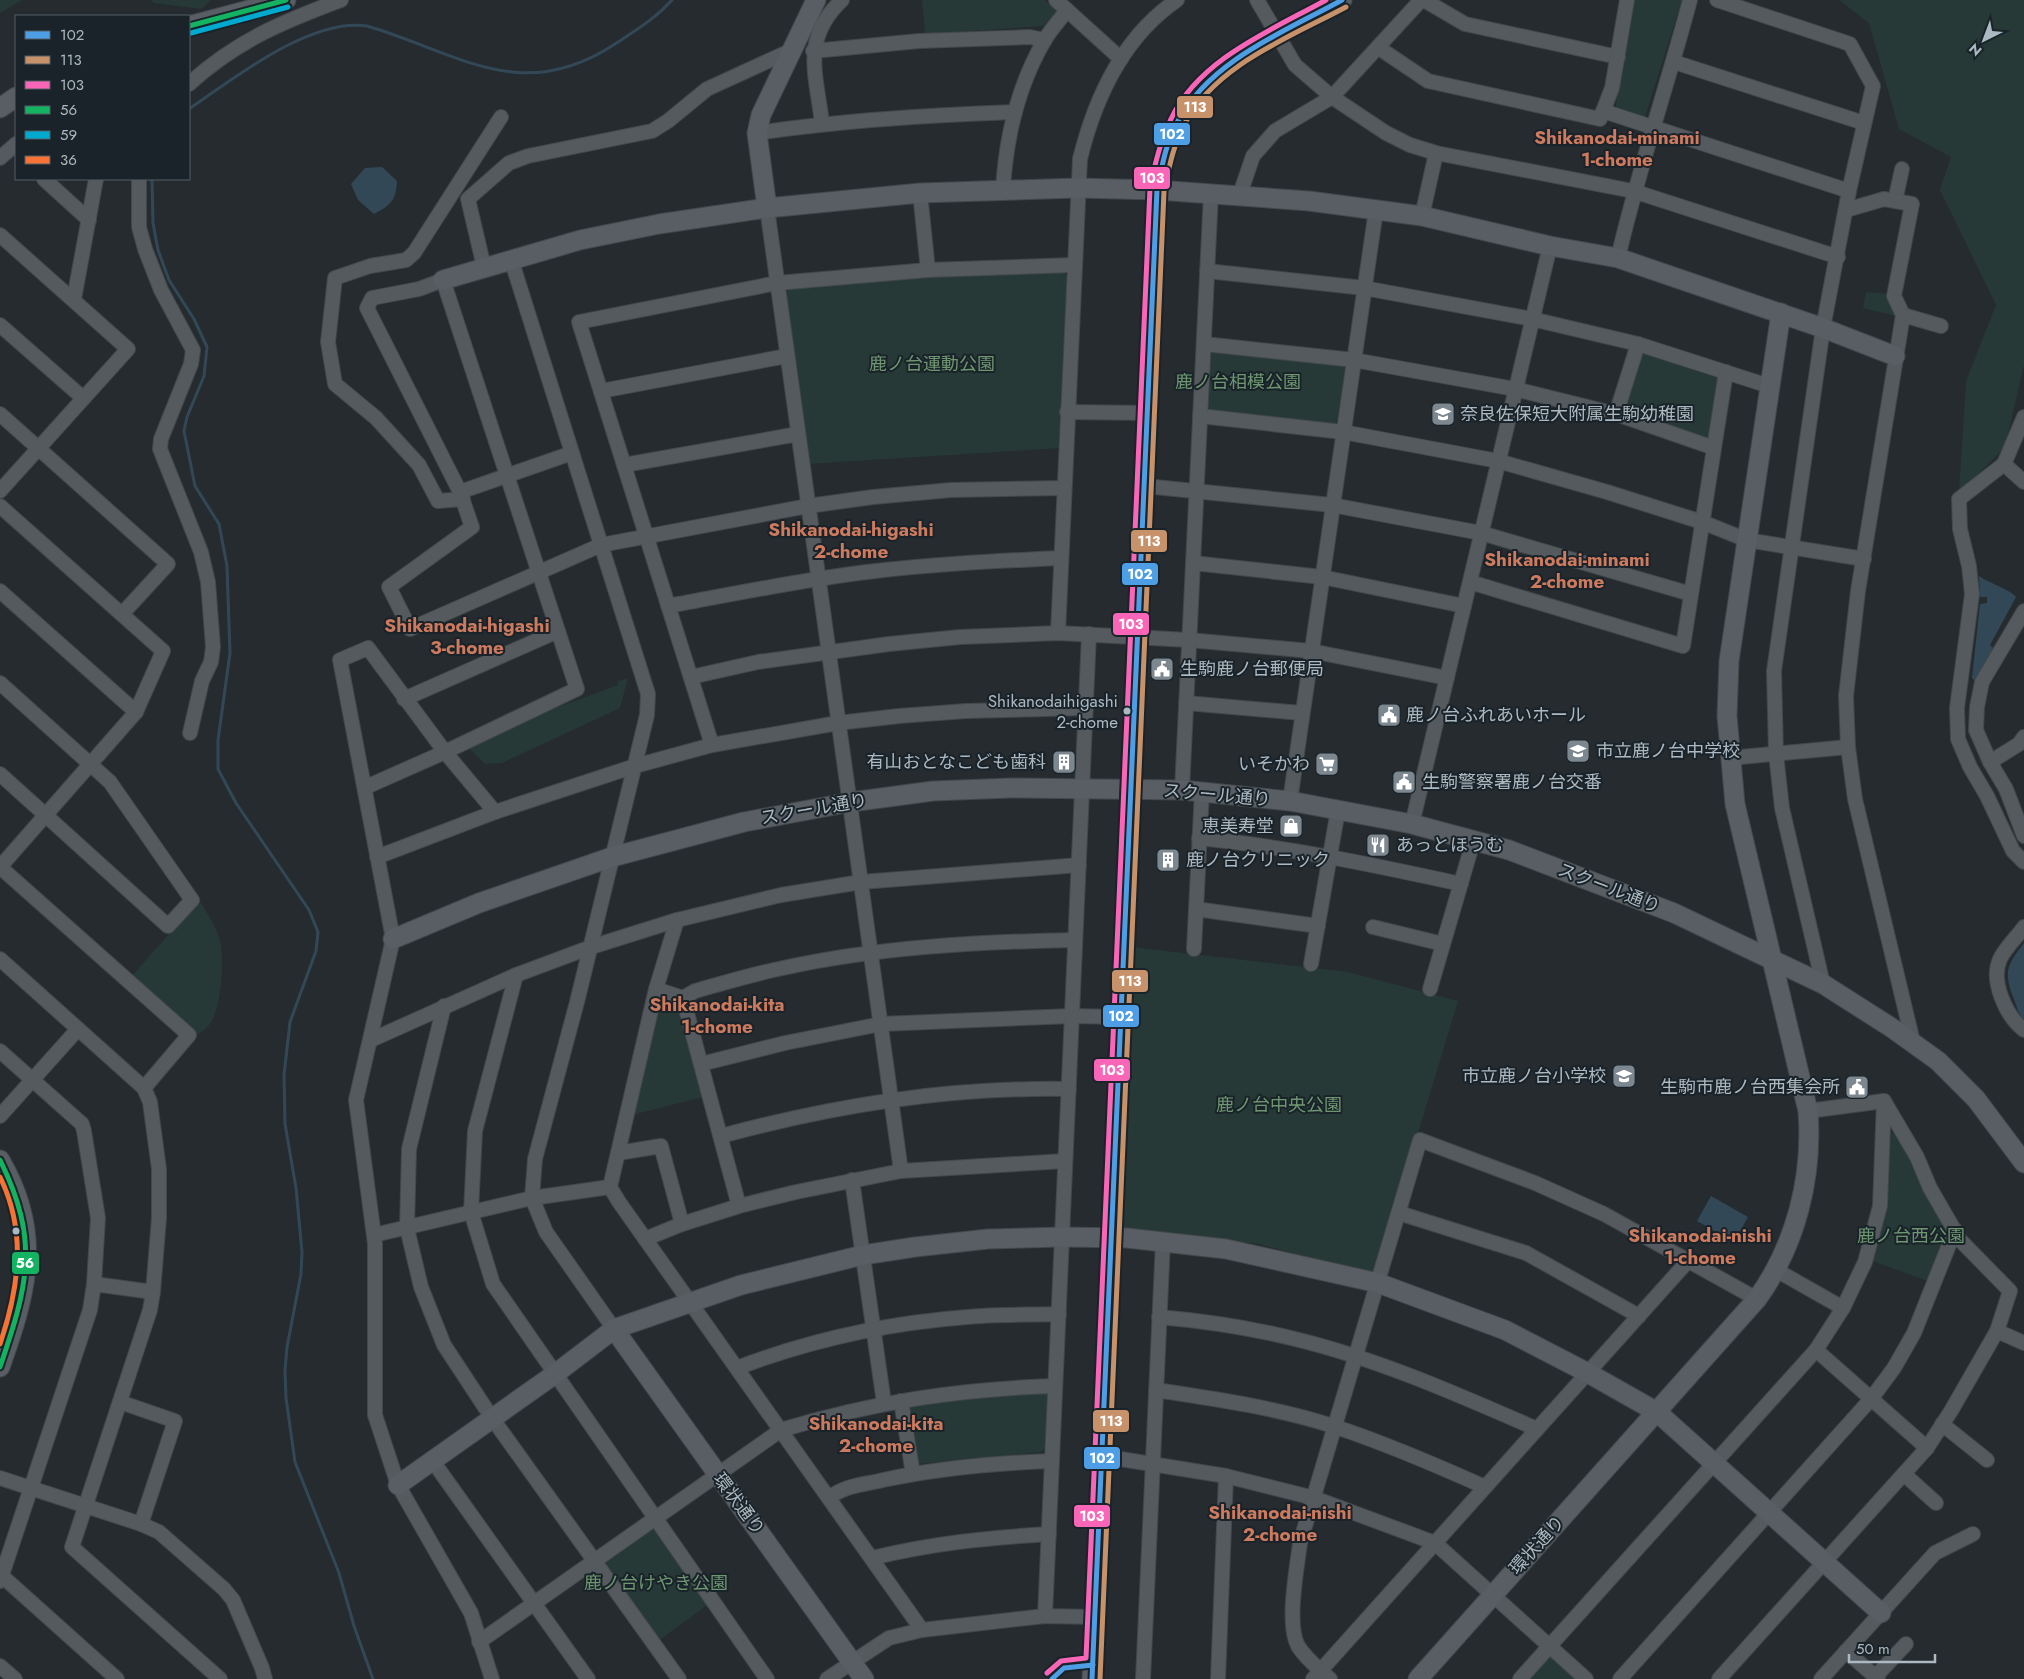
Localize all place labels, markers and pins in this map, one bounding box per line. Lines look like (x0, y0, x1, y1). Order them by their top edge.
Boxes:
school or university icon: 奈良佐保短大附属生駒幼稚園 (1430, 401, 1456, 427)
place label: 奈良佐保短大附属生駒幼稚園 (1460, 401, 1694, 427)
public building icon: 生駒鹿ノ台郵便局 (1149, 656, 1175, 682)
place label: 生駒鹿ノ台郵便局 (1180, 656, 1324, 682)
place label: Shikanodaihigashi 2-chome (988, 689, 1118, 734)
public building icon: 鹿ノ台ふれあいホール (1376, 702, 1402, 728)
place label: 鹿ノ台ふれあいホール (1406, 702, 1586, 728)
marker: Shikanodaihigashi 2-chome (1122, 706, 1132, 716)
school or university icon: 市立鹿ノ台中学校 (1565, 738, 1591, 764)
place label: 市立鹿ノ台中学校 (1596, 738, 1740, 764)
place label: 有山おとなこども歯科 (867, 749, 1046, 775)
building icon: 有山おとなこども歯科 (1051, 749, 1077, 775)
place label: いそかわ (1238, 751, 1310, 777)
supermarket icon: いそかわ (1314, 751, 1340, 777)
public building icon: 生駒警察署鹿ノ台交番 (1391, 769, 1417, 795)
place label: 生駒警察署鹿ノ台交番 (1422, 769, 1602, 795)
place label: 恵美寿堂 (1202, 813, 1274, 839)
shop icon: 恵美寿堂 (1278, 813, 1304, 839)
restaurant icon: あっとほうむ (1365, 832, 1391, 858)
place label: あっとほうむ (1396, 832, 1504, 858)
building icon: 鹿ノ台クリニック (1155, 847, 1181, 873)
place label: 鹿ノ台クリニック (1186, 847, 1330, 873)
place label: 市立鹿ノ台小学校 (1462, 1063, 1606, 1089)
school or university icon: 市立鹿ノ台小学校 (1611, 1063, 1637, 1089)
place label: 生駒市鹿ノ台西集会所 (1660, 1074, 1840, 1100)
public building icon: 生駒市鹿ノ台西集会所 (1844, 1074, 1870, 1100)
unlabelled marker (11, 1226, 21, 1236)

